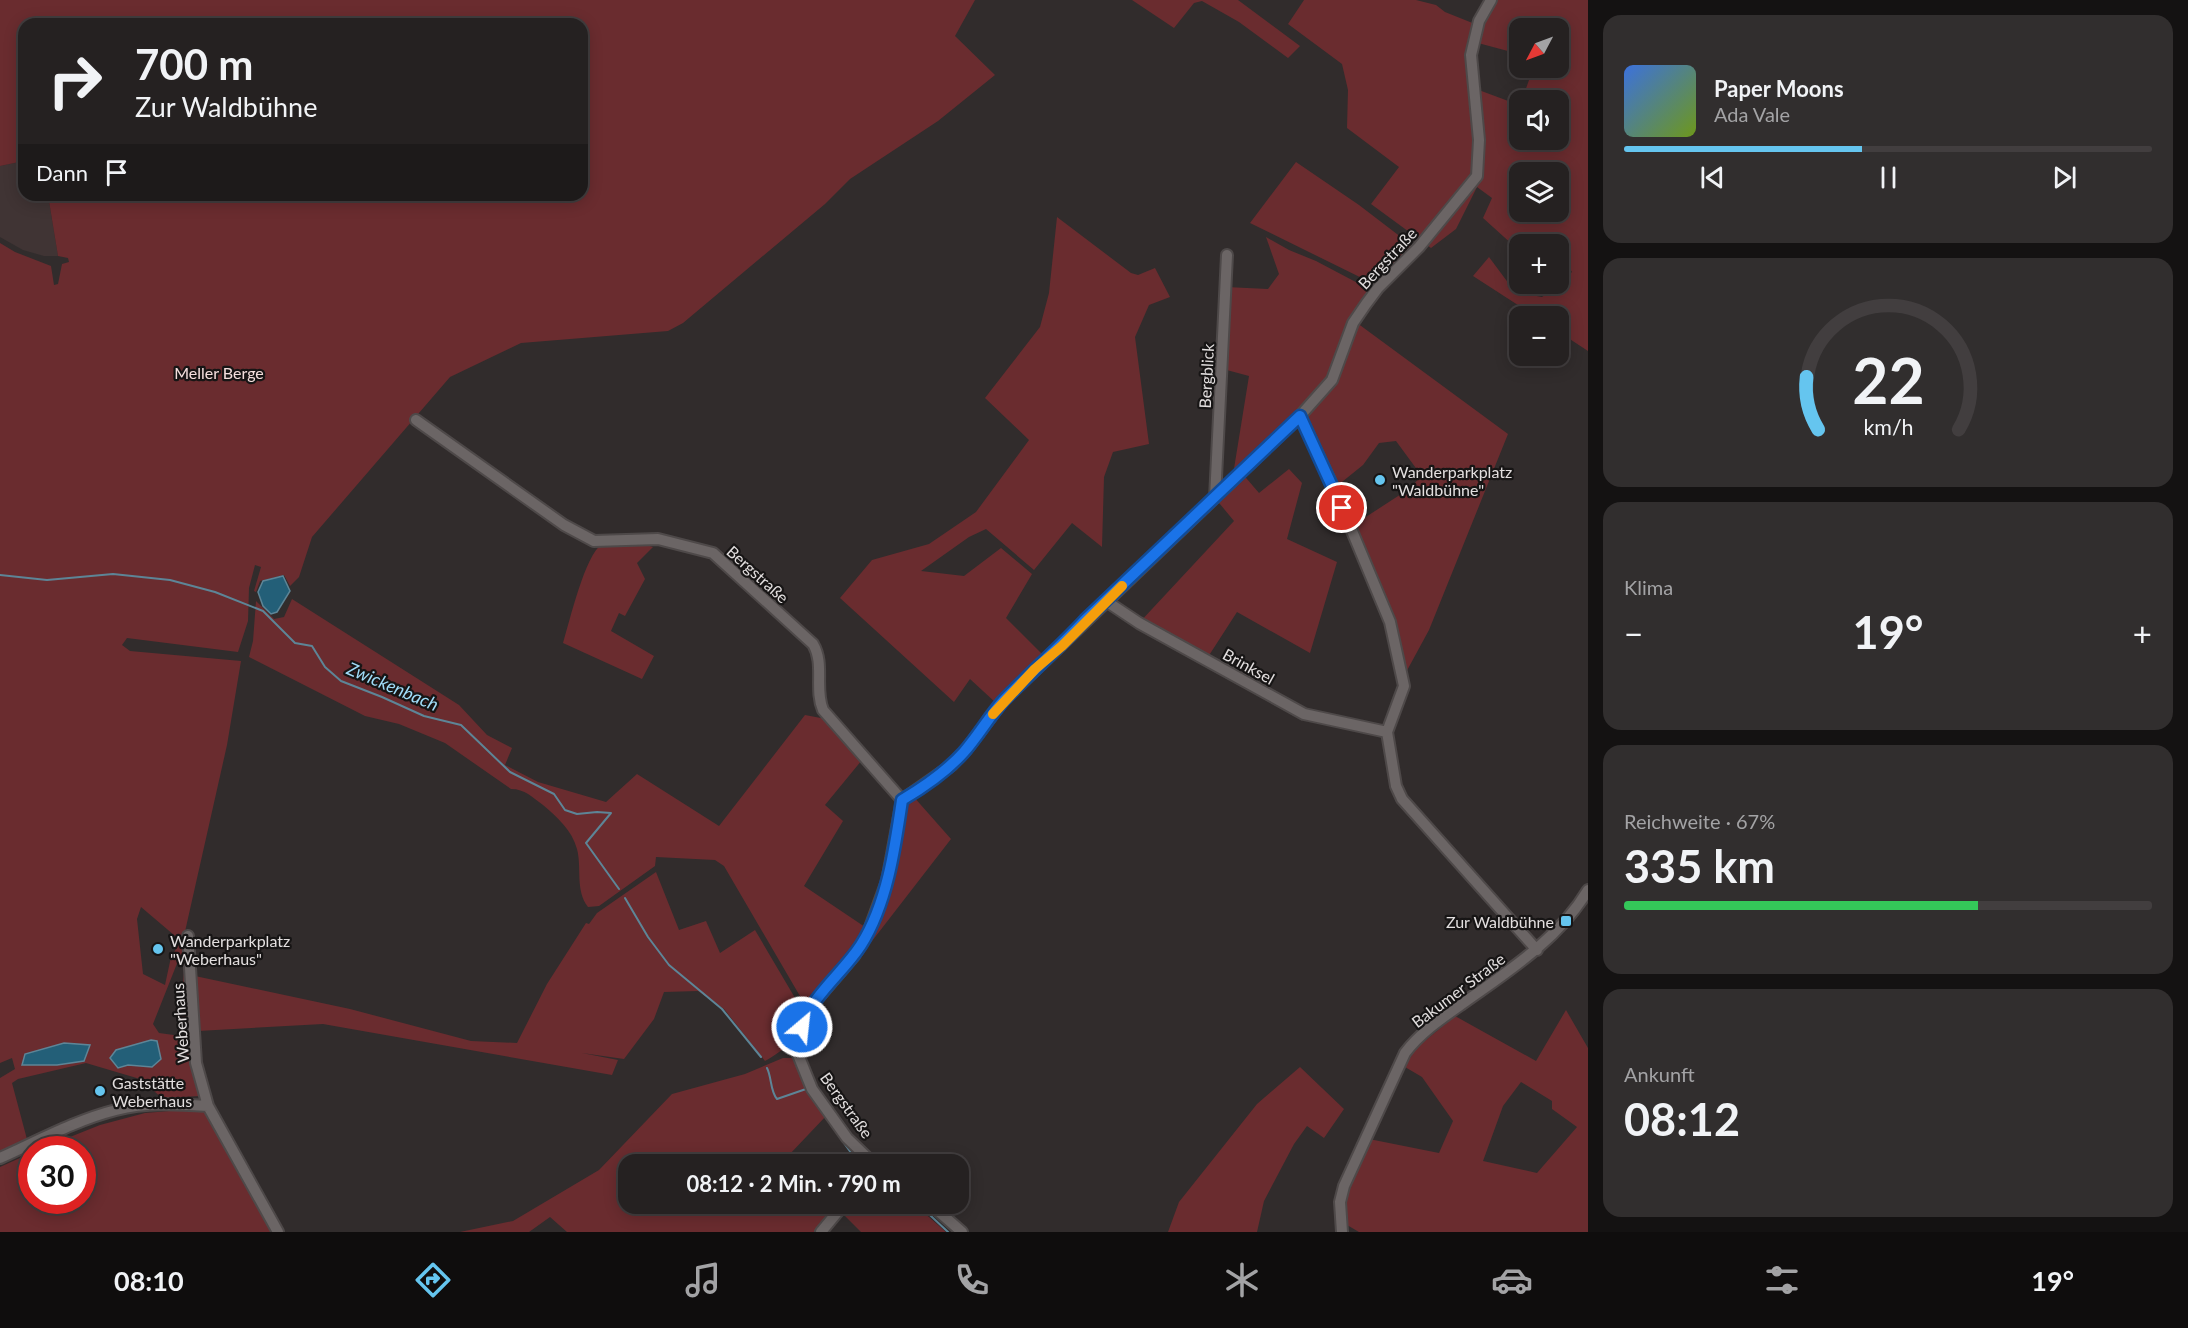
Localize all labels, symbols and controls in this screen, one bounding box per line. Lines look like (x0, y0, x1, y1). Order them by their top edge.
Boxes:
north arrow (1509, 18, 1569, 78)
map controls (1509, 18, 1569, 366)
text: 700 m (135, 39, 253, 89)
icon: right (36, 42, 114, 120)
text: Paper Moons (1714, 75, 1844, 102)
text: Zur Waldbühne (135, 90, 317, 123)
button: sound (1509, 90, 1569, 150)
text: Ada Vale (1714, 102, 1790, 126)
icon: arrive (100, 156, 133, 189)
text: Dann (36, 159, 88, 186)
icon: previous (1696, 161, 1729, 194)
icon: pause (1872, 161, 1905, 194)
icon: next (2048, 161, 2081, 194)
button: layers (1509, 162, 1569, 222)
street label: Bergstraße (1354, 223, 1420, 293)
button: + (1509, 234, 1569, 294)
button: − (1509, 306, 1569, 366)
street label: Bergblick (1195, 342, 1217, 409)
text: 22 (1852, 342, 1924, 417)
park label: Meller Berge (174, 363, 264, 382)
text: km/h (1863, 414, 1913, 440)
place label: Wanderparkplatz "Waldbühne" (1392, 462, 1512, 499)
marker: Wanderparkplatz "Waldbühne" (1373, 473, 1387, 487)
pin (1316, 482, 1367, 533)
icon: arrive (1325, 491, 1358, 524)
street label: Bergstraße (723, 541, 793, 607)
text: Klima (1624, 575, 1673, 599)
text: 19° (1853, 605, 1923, 659)
text: − (1624, 613, 1643, 653)
text: + (2133, 613, 2152, 653)
street label: Brinksel (1220, 644, 1278, 688)
water label: Zwickenbach (343, 656, 442, 715)
text: Reichweite · 67% (1624, 809, 1775, 833)
text: 335 km (1624, 839, 1775, 893)
place label: Zur Waldbühne (1446, 912, 1554, 931)
marker: Zur Waldbühne (1559, 914, 1573, 928)
place label: Wanderparkplatz "Weberhaus" (170, 931, 290, 968)
marker: Wanderparkplatz "Weberhaus" (151, 942, 165, 956)
street label: Bakumer Straße (1408, 949, 1508, 1031)
street label: Weberhaus (168, 982, 192, 1064)
position arrow (770, 995, 834, 1059)
text: Ankunft (1624, 1062, 1695, 1086)
street label: Bergstraße (817, 1068, 877, 1142)
place label: Gaststätte Weberhaus (112, 1073, 192, 1110)
marker: Gaststätte Weberhaus (93, 1084, 107, 1098)
text: 08:12 (1624, 1092, 1740, 1146)
speed limit sign: 30 (18, 1136, 96, 1214)
text: 08:12 · 2 Min. · 790 m (686, 1170, 901, 1197)
icon: directions (412, 1259, 454, 1301)
icon: music (682, 1259, 724, 1301)
icon: phone (951, 1259, 993, 1301)
icon: climate (1221, 1259, 1263, 1301)
icon: car (1491, 1259, 1533, 1301)
icon: filters (1761, 1259, 1803, 1301)
text: 08:10 (114, 1264, 184, 1297)
text: 19° (2031, 1264, 2074, 1297)

